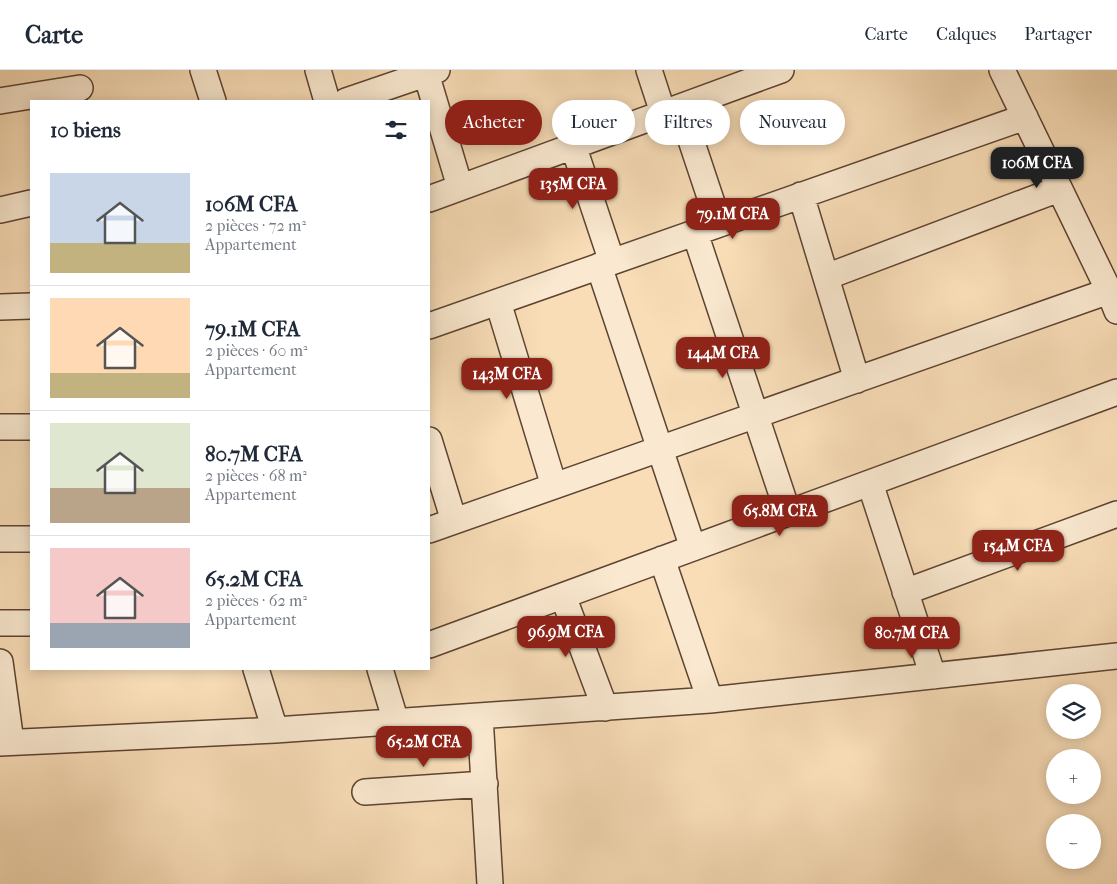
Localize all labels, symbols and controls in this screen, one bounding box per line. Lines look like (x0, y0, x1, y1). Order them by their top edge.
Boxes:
text: Carte (25, 21, 83, 49)
text: Carte (865, 24, 908, 45)
text: Calques (936, 24, 996, 45)
text: Partager (1024, 24, 1092, 45)
chip: Acheter (445, 100, 542, 145)
chip: Louer (552, 100, 635, 145)
chip: Filtres (645, 100, 730, 145)
chip: Nouveau (740, 100, 845, 145)
icon: filters (382, 116, 410, 144)
text: 10 biens (50, 118, 121, 142)
pin: 106M CFA (985, 146, 1089, 189)
text: 106M CFA (1002, 153, 1072, 172)
pin: 135M CFA (521, 168, 625, 210)
text: 135M CFA (540, 174, 606, 193)
text: 106M CFA (205, 192, 298, 216)
icon: home (90, 193, 150, 253)
pin: 79.1M CFA (676, 198, 790, 240)
text: 79.1M CFA (697, 204, 769, 223)
text: 2 pièces · 72 m² (205, 216, 306, 235)
text: Appartement (205, 235, 297, 254)
text: 79.1M CFA (205, 317, 300, 341)
icon: home (90, 318, 150, 378)
pin: 144M CFA (671, 336, 775, 379)
text: 2 pièces · 60 m² (205, 341, 308, 360)
text: 144M CFA (687, 343, 759, 362)
pin: 143M CFA (455, 358, 559, 400)
text: Appartement (205, 360, 297, 379)
text: 143M CFA (472, 364, 542, 383)
text: 80.7M CFA (205, 442, 303, 466)
icon: home (90, 443, 150, 503)
text: 2 pièces · 68 m² (205, 466, 307, 485)
text: Appartement (205, 485, 297, 504)
pin: 65.8M CFA (723, 494, 837, 537)
text: 65.8M CFA (743, 501, 817, 520)
pin: 154M CFA (966, 530, 1070, 572)
text: 154M CFA (983, 536, 1053, 555)
text: 65.2M CFA (205, 567, 303, 591)
icon: home (90, 568, 150, 628)
text: 2 pièces · 62 m² (205, 591, 307, 610)
text: Appartement (205, 610, 297, 629)
pin: 96.9M CFA (509, 616, 623, 658)
pin: 80.7M CFA (855, 616, 969, 659)
text: 96.9M CFA (528, 622, 604, 641)
text: 80.7M CFA (875, 623, 949, 642)
map controls (1046, 684, 1101, 869)
button: layers (1046, 684, 1101, 739)
pin: 65.2M CFA (367, 726, 481, 768)
text: 65.2M CFA (387, 732, 461, 751)
button: + (1046, 749, 1101, 804)
button: − (1046, 814, 1101, 869)

